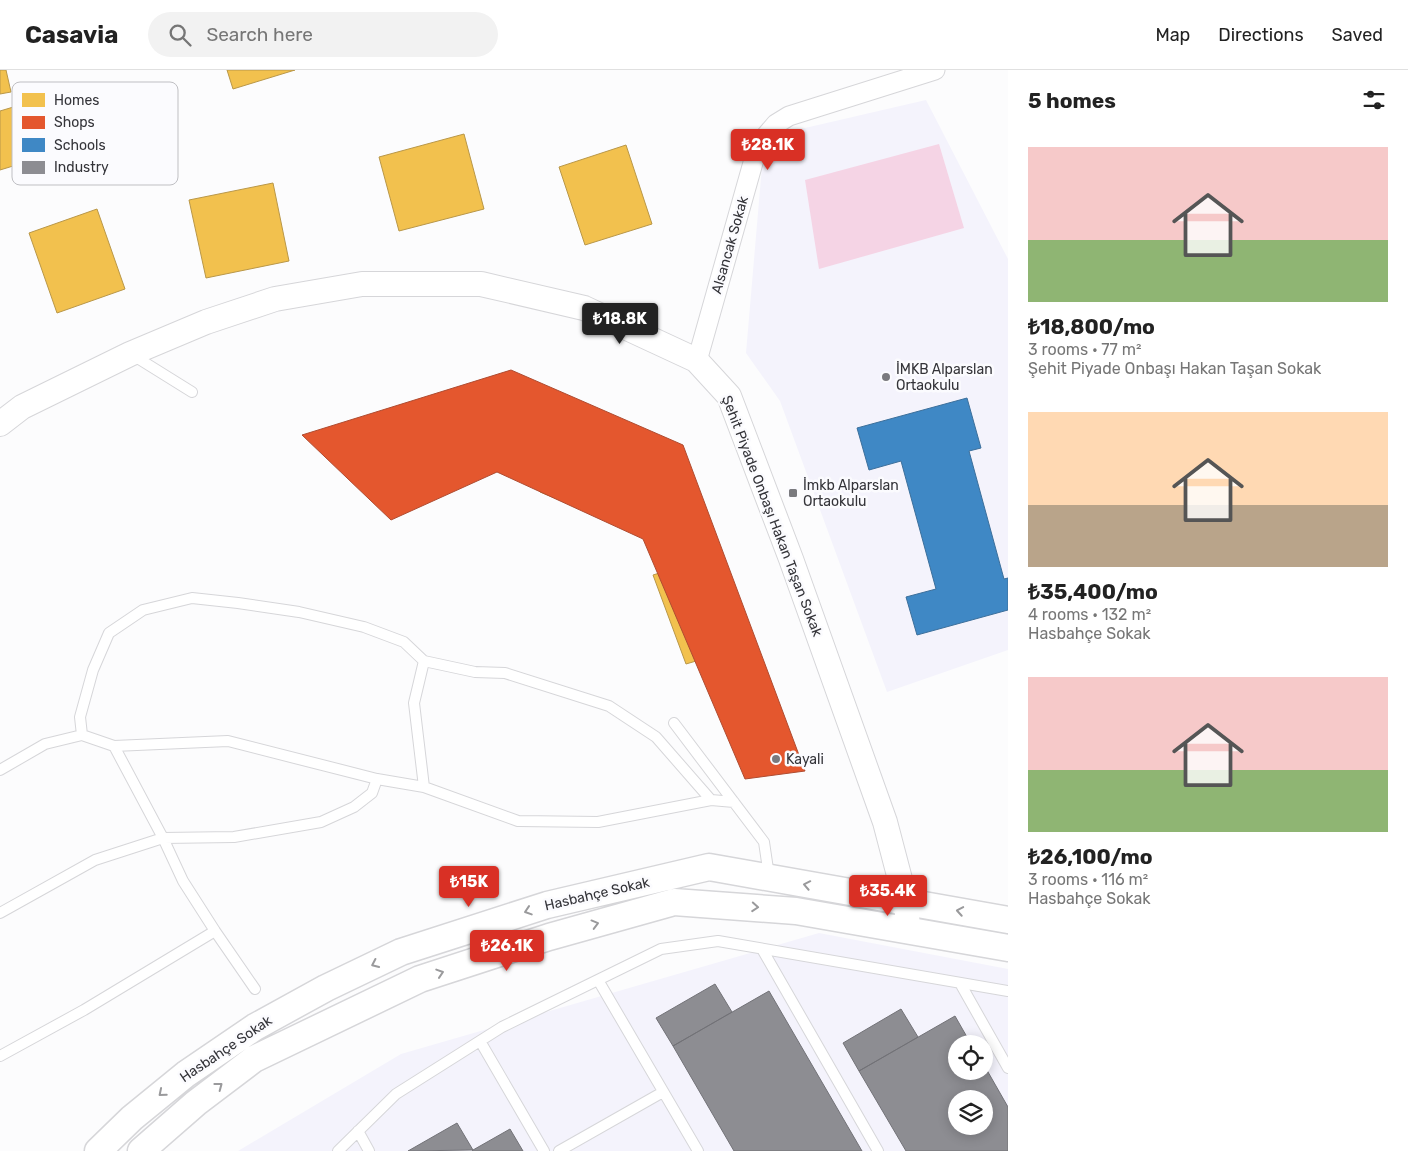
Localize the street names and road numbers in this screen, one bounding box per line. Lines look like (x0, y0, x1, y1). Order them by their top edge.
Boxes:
street label: Alsancak Sokak (708, 193, 752, 296)
street label: Şehit Piyade Onbaşı Hakan Taşan Sokak (718, 393, 826, 640)
street label: Hasbahçe Sokak (543, 873, 652, 914)
street label: Hasbahçe Sokak (177, 1012, 276, 1086)

